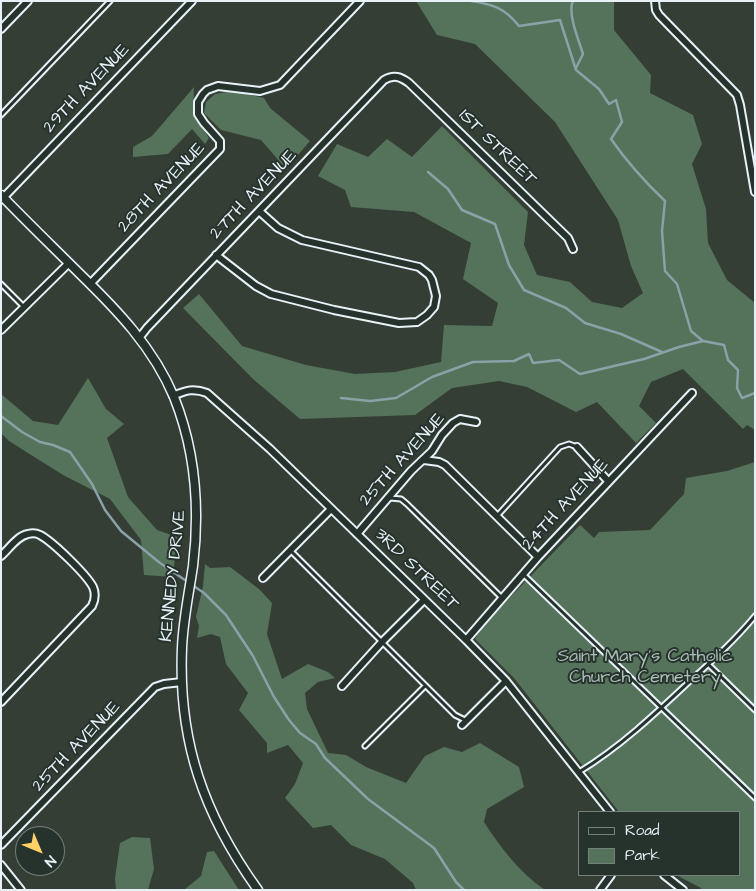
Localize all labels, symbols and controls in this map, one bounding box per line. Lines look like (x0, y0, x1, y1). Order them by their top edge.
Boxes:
street label: 29TH AVENUE (39, 40, 135, 138)
street label: 1ST STREET (453, 105, 541, 191)
street label: 28TH AVENUE (114, 138, 210, 238)
street label: 27TH AVENUE (206, 146, 302, 244)
street label: 25TH AVENUE (356, 409, 450, 511)
street label: 24TH AVENUE (518, 455, 614, 555)
street label: KENNEDY DRIVE (156, 509, 192, 643)
street label: 3RD STREET (369, 524, 463, 616)
park label: Saint Mary's Catholic Church Cemetery (557, 646, 733, 689)
street label: 25TH AVENUE (28, 697, 126, 797)
legend (578, 811, 741, 876)
text: Road (625, 820, 659, 841)
north arrow (15, 826, 65, 876)
text: Park (625, 845, 660, 866)
text: N (40, 851, 60, 871)

